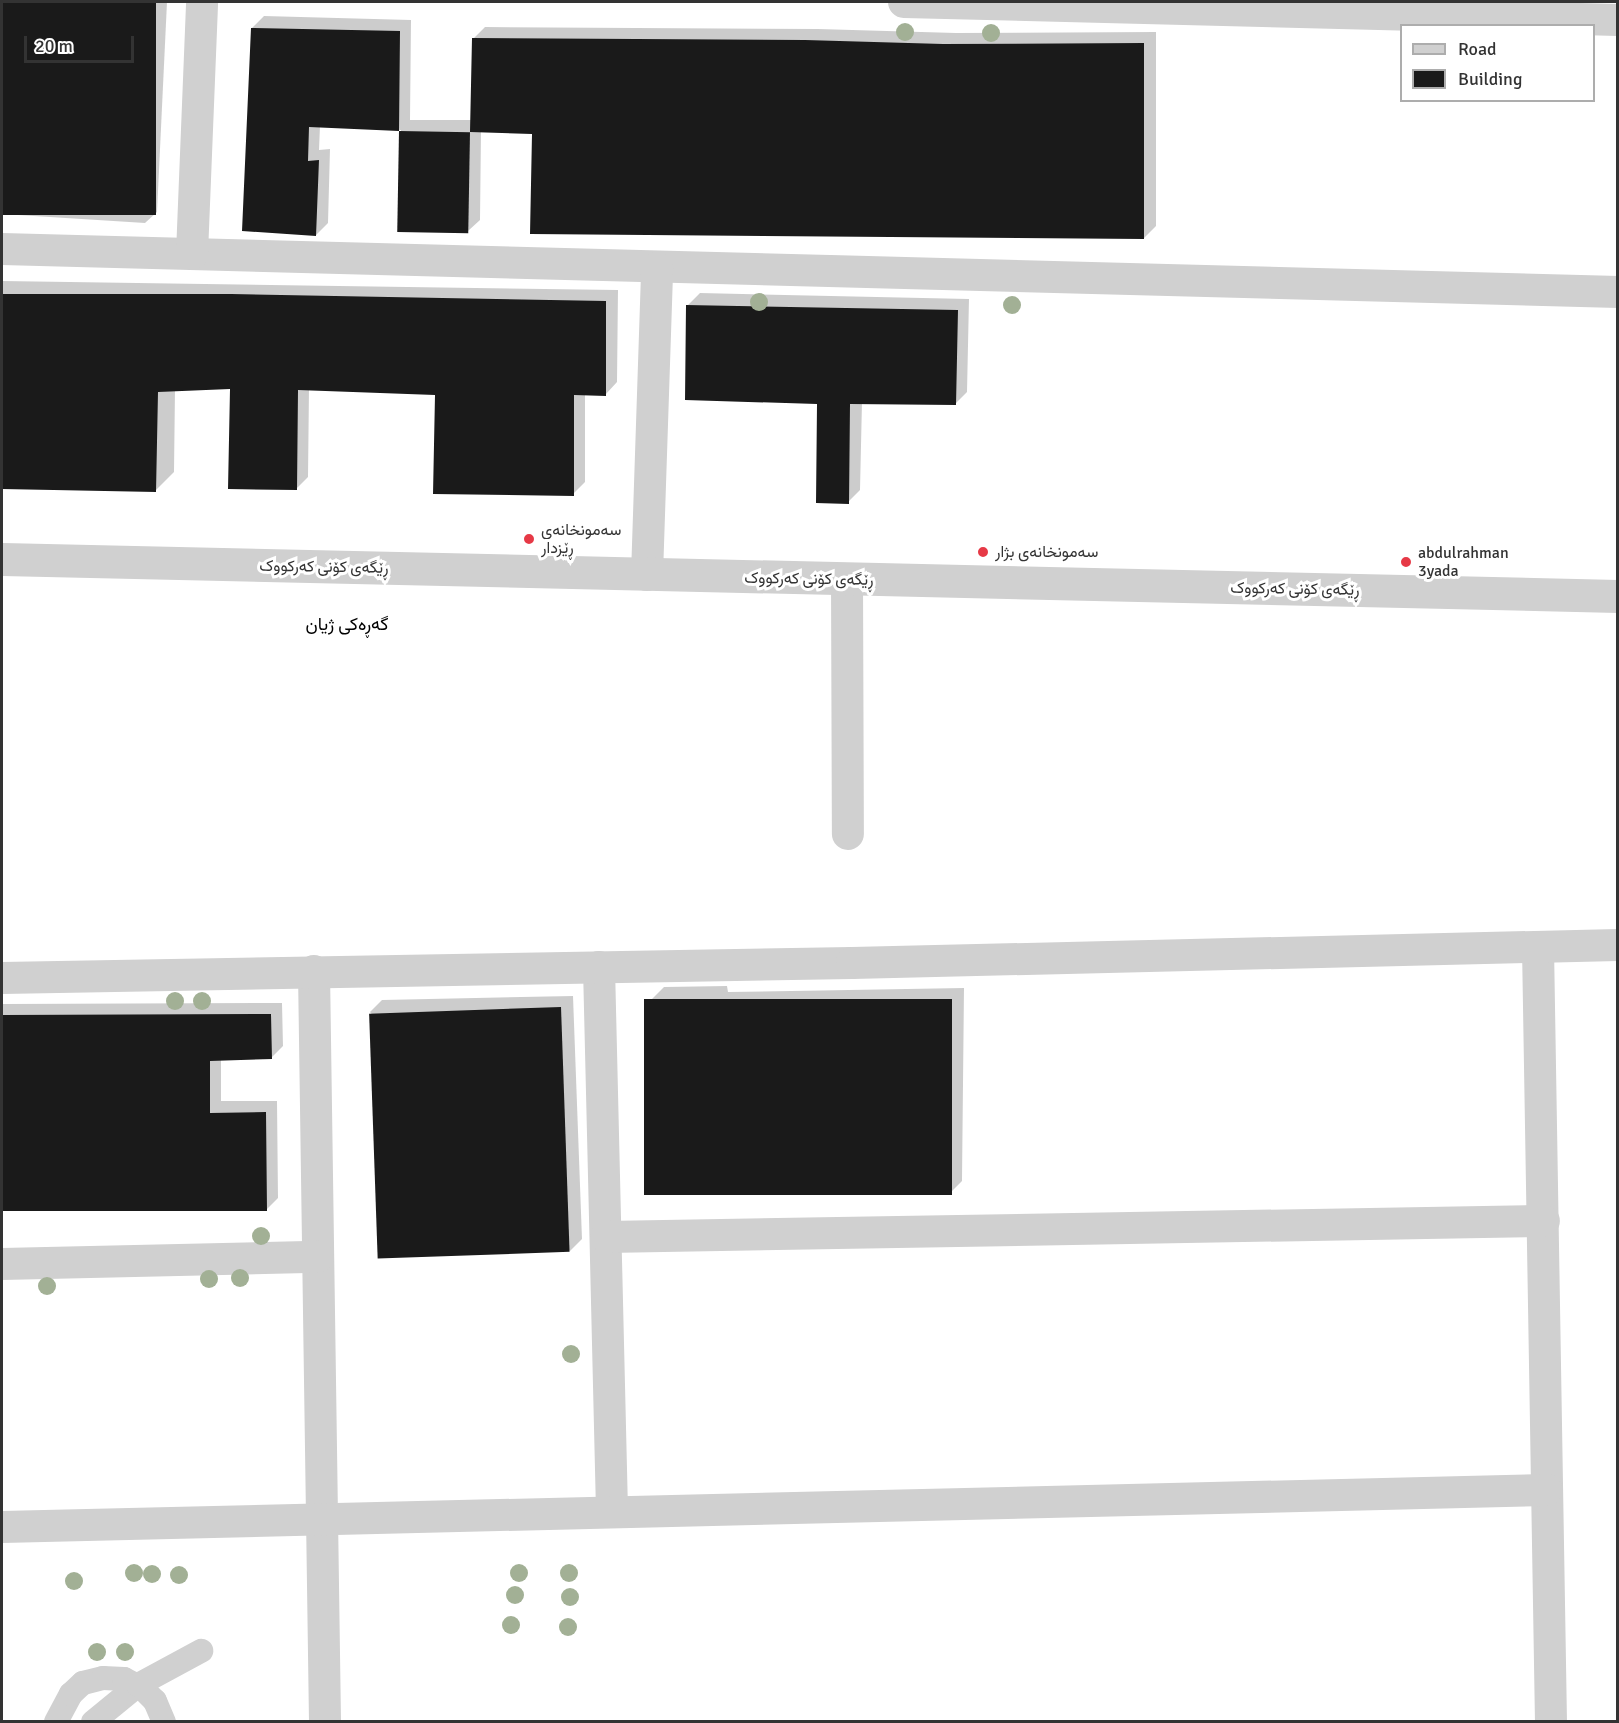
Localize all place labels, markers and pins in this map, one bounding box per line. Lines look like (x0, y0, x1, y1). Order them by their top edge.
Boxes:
place label: سەمونخانەی ڕێزدار (541, 520, 621, 558)
marker: سەمونخانەی ڕێزدار (522, 532, 536, 546)
place label: سەمونخانەی بژار (995, 542, 1098, 562)
place label: abdulrahman 3yada (1418, 543, 1509, 581)
marker: سەمونخانەی بژار (976, 545, 990, 559)
marker: abdulrahman 3yada (1399, 555, 1413, 569)

